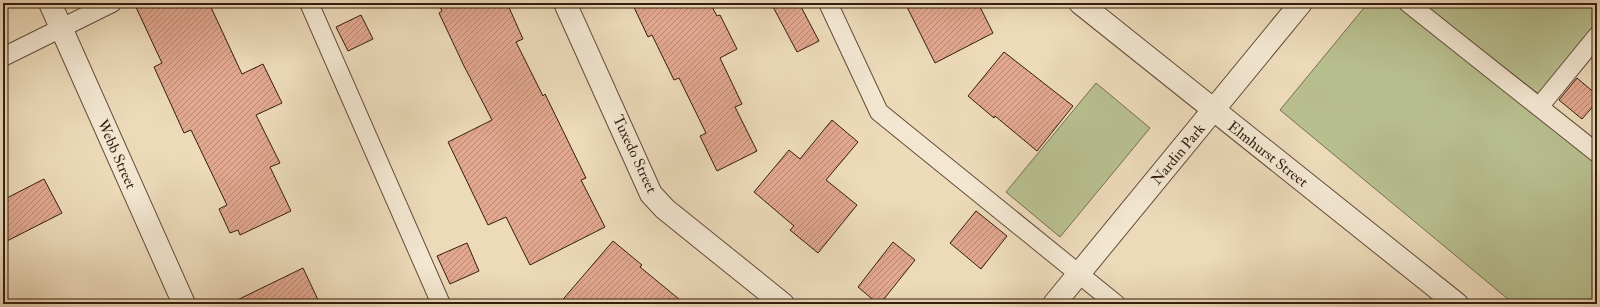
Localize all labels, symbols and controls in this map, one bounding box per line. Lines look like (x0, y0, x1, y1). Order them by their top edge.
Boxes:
street label: Tuxedo Street (608, 112, 661, 196)
street label: Webb Street (92, 116, 140, 192)
street label: Elmhurst Street (1224, 117, 1312, 192)
street label: Nardin Park (1147, 120, 1210, 189)

